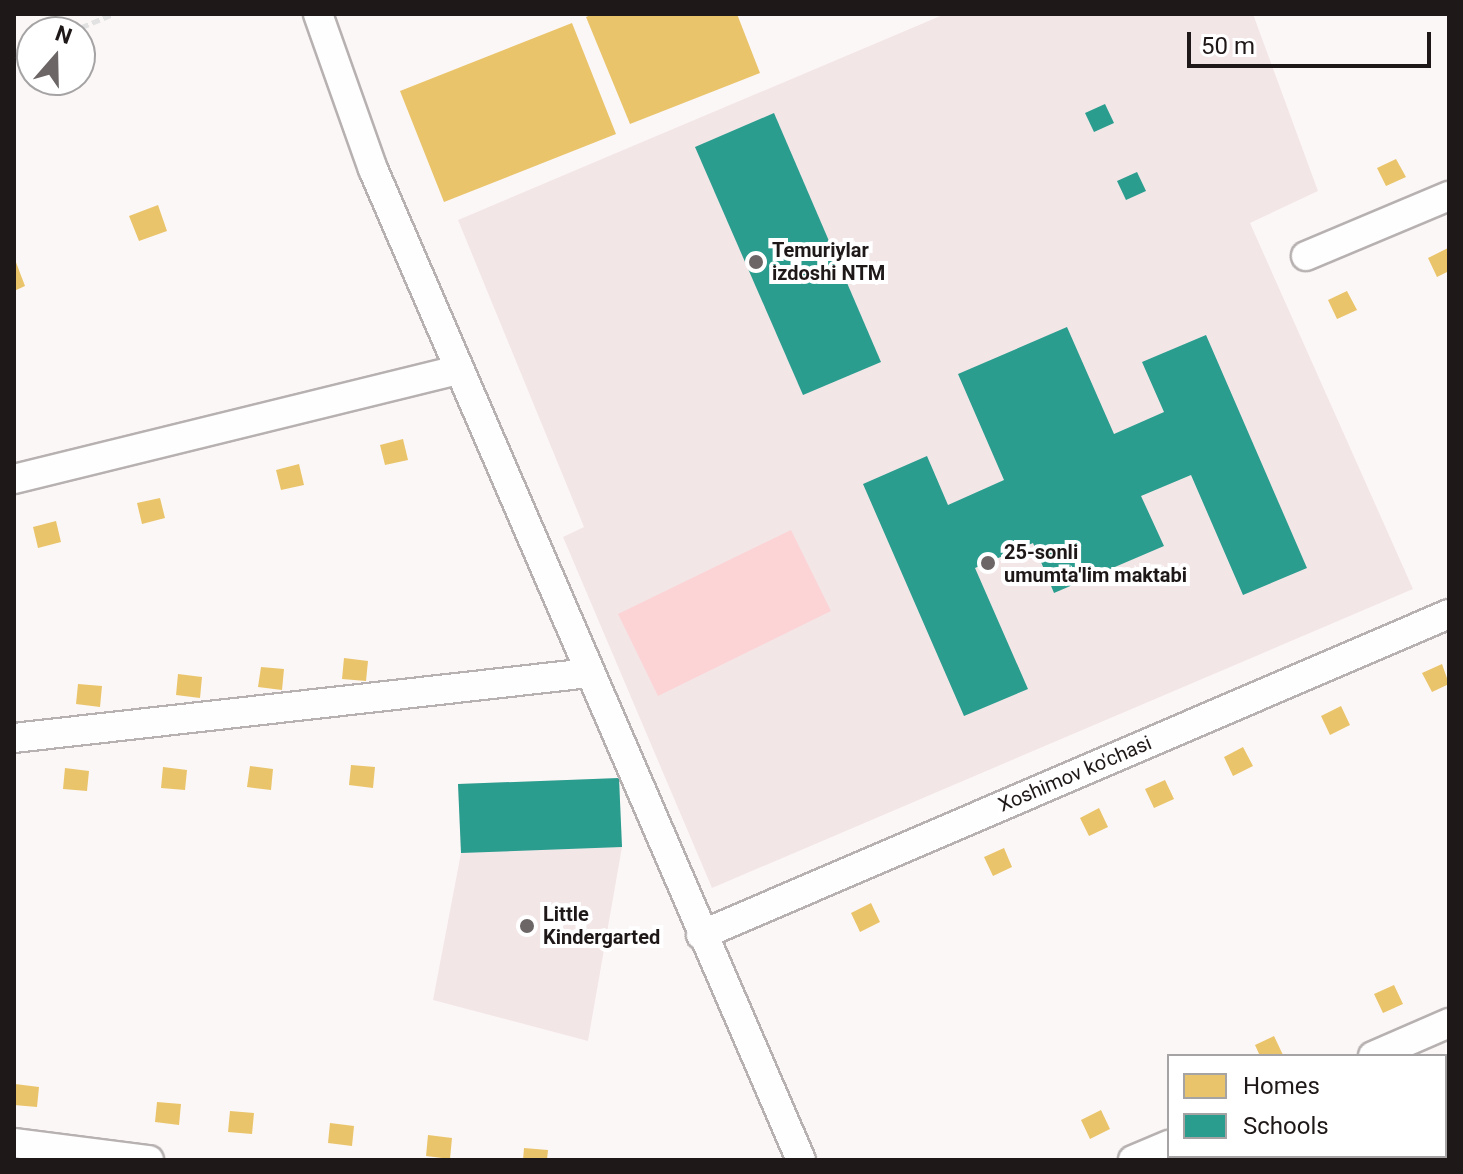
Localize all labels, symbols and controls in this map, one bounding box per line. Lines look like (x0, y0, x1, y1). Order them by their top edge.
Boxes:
north arrow (16, 16, 96, 96)
scale bar (1191, 16, 1435, 66)
text: N (52, 20, 75, 49)
text: 50 m (1201, 32, 1255, 60)
place label: Temuriylar izdoshi NTM (772, 238, 885, 285)
marker: Temuriylar izdoshi NTM (747, 253, 765, 271)
place label: 25-sonli umumta'lim maktabi (1004, 540, 1187, 587)
marker: 25-sonli umumta'lim maktabi (979, 554, 997, 572)
street label: Xoshimov ko'chasi (995, 731, 1155, 817)
place label: Little Kindergarted (543, 902, 660, 949)
marker: Little Kindergarted (518, 917, 536, 935)
legend (1167, 1054, 1447, 1158)
text: Homes (1243, 1072, 1320, 1100)
text: Schools (1243, 1112, 1329, 1140)

